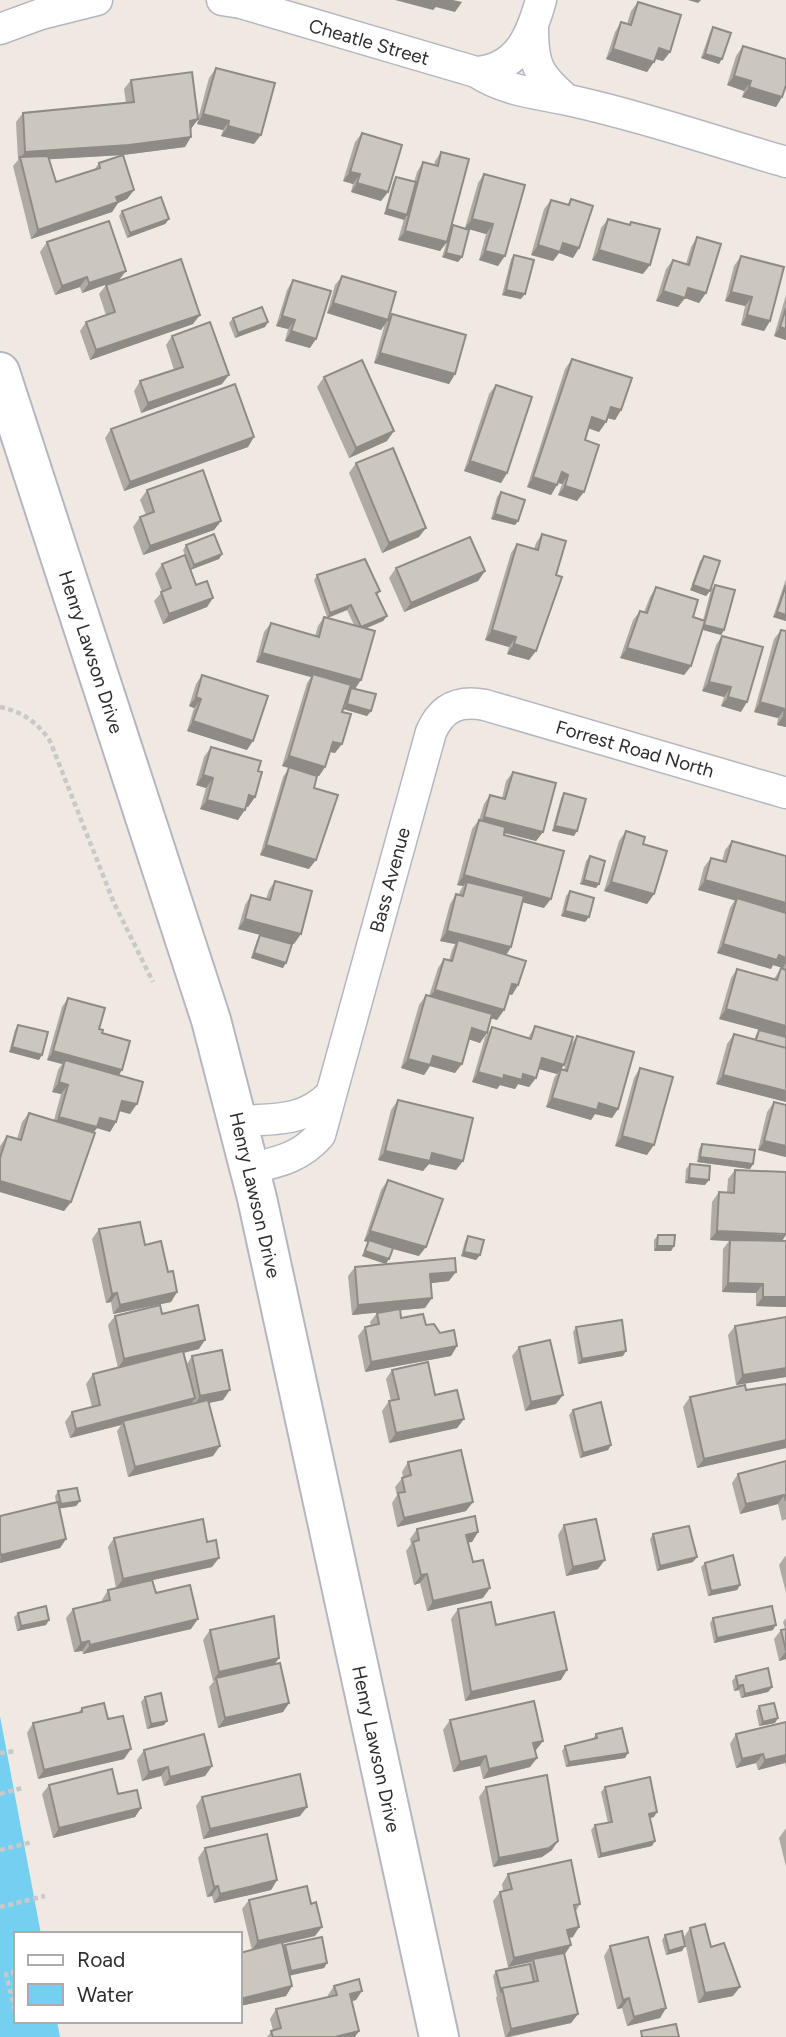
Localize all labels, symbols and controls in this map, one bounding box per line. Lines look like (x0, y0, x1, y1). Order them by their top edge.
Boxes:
street label: Cheatle Street (306, 14, 432, 70)
street label: Henry Lawson Drive (54, 568, 128, 736)
street label: Forrest Road North (553, 715, 717, 783)
street label: Bass Avenue (365, 825, 415, 935)
street label: Henry Lawson Drive (225, 1110, 285, 1280)
street label: Henry Lawson Drive (347, 1664, 405, 1834)
legend (14, 1932, 242, 2023)
text: Road (77, 1947, 125, 1972)
text: Water (77, 1982, 133, 2007)

